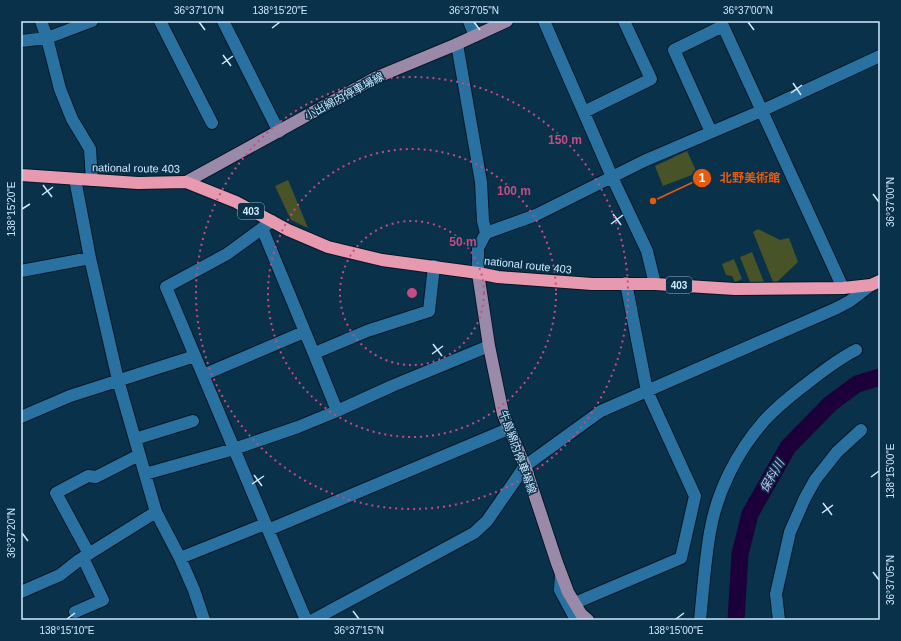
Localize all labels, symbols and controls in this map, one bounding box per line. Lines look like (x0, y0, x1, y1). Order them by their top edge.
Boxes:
text: 36°37'10"N (174, 5, 224, 16)
text: 138°15'20"E (252, 5, 308, 16)
text: 36°37'05"N (449, 5, 499, 16)
text: 36°37'00"N (723, 5, 773, 16)
street label: 小出綿内停車場線 (302, 70, 386, 122)
text: 150 m (548, 133, 582, 147)
street label: national route 403 (92, 161, 180, 175)
callout: 北野美術館 (692, 166, 788, 190)
text: 1 (699, 171, 706, 185)
text: 北野美術館 (720, 171, 780, 185)
text: 36°37'00"N (885, 177, 896, 227)
text: 138°15'20"E (6, 181, 17, 237)
text: 100 m (497, 184, 531, 198)
road number: 403 (238, 203, 264, 219)
text: 50 m (449, 235, 477, 249)
street label: national route 403 (484, 254, 572, 276)
road number: 403 (666, 277, 692, 293)
centre of rings (405, 286, 419, 300)
street label: 牛島綿内停車場線 (497, 409, 539, 495)
text: 138°15'00"E (885, 443, 896, 499)
water label: 保科川 (757, 455, 788, 495)
text: 36°37'20"N (6, 508, 17, 558)
text: 36°37'05"N (885, 555, 896, 605)
text: 138°15'10"E (39, 625, 95, 636)
text: 36°37'15"N (334, 625, 384, 636)
text: 138°15'00"E (648, 625, 704, 636)

